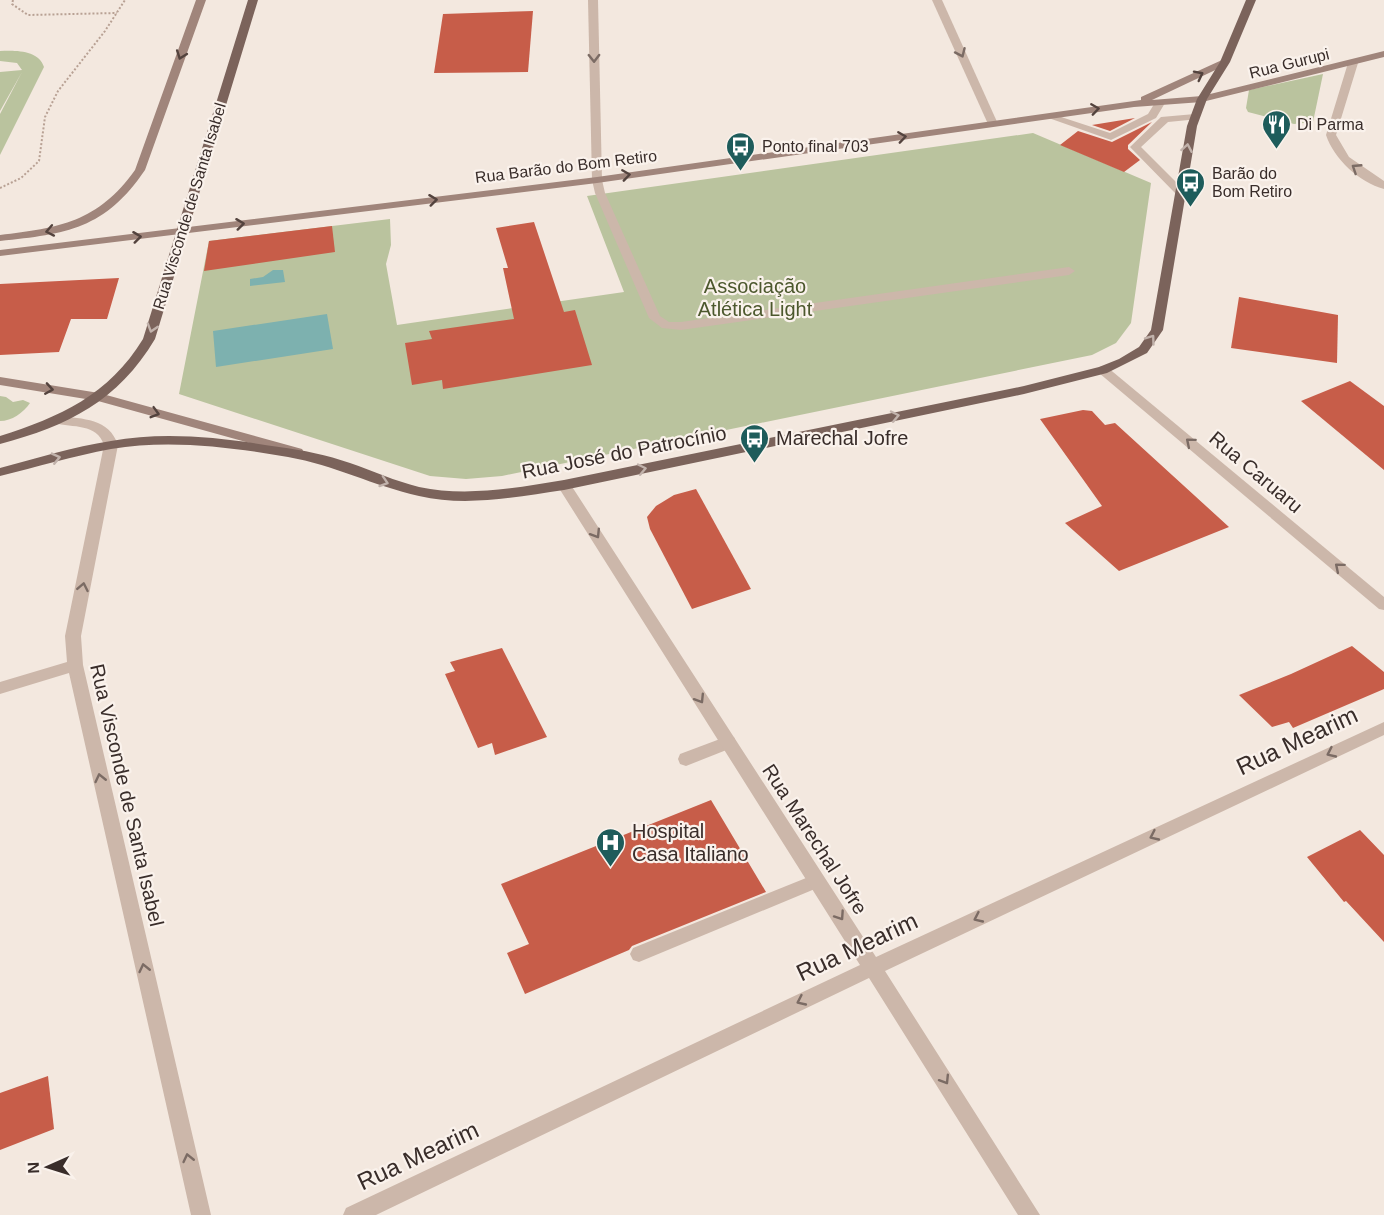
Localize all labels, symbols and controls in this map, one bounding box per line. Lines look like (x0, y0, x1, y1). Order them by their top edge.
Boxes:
street label: Rua Gurupi (1247, 45, 1331, 82)
one-way arrow (954, 47, 966, 58)
one-way arrow (176, 49, 188, 60)
one-way arrow (588, 54, 600, 63)
one-way arrow (1193, 71, 1203, 82)
street label: Rua Visconde de Santa Isabel (150, 101, 229, 311)
one-way arrow (1090, 104, 1099, 116)
restaurant icon: Di Parma (1260, 108, 1292, 150)
place label: Di Parma (1297, 116, 1364, 133)
bus stop icon: Ponto final 703 (725, 130, 757, 172)
one-way arrow (897, 131, 906, 143)
place label: Ponto final 703 (762, 138, 869, 155)
one-way arrow (1181, 144, 1193, 153)
street label: Rua Barão do Bom Retiro (474, 147, 658, 186)
one-way arrow (1352, 164, 1363, 175)
place label: Barão do Bom Retiro (1212, 165, 1292, 200)
bus stop icon: Barão do Bom Retiro (1175, 166, 1207, 208)
one-way arrow (622, 170, 631, 182)
one-way arrow (428, 194, 438, 207)
one-way arrow (235, 219, 244, 231)
one-way arrow (45, 224, 55, 237)
one-way arrow (132, 231, 141, 244)
park label: Associação Atlética Light (698, 275, 813, 320)
one-way arrow (147, 322, 159, 333)
one-way arrow (1144, 334, 1155, 345)
one-way arrow (45, 382, 54, 394)
one-way arrow (150, 405, 160, 418)
one-way arrow (890, 411, 900, 424)
street label: Rua José do Patrocínio (520, 421, 728, 483)
bus stop icon: Marechal Jofre (739, 422, 771, 464)
place label: Marechal Jofre (776, 427, 908, 449)
street label: Rua Caruaru (1205, 427, 1307, 517)
one-way arrow (1186, 438, 1197, 449)
one-way arrow (50, 453, 60, 466)
one-way arrow (637, 463, 647, 476)
one-way arrow (378, 474, 389, 487)
one-way arrow (588, 528, 600, 538)
one-way arrow (1335, 564, 1346, 575)
one-way arrow (76, 582, 89, 592)
street label: Rua Visconde de Santa Isabel (86, 662, 168, 928)
one-way arrow (693, 693, 705, 703)
street label: Rua Mearim (1232, 701, 1362, 780)
one-way arrow (1326, 746, 1337, 758)
street label: Rua Marechal Jofre (758, 760, 872, 918)
one-way arrow (95, 773, 108, 783)
place label: Hospital Casa Italiano (632, 820, 749, 865)
hospital icon: Hospital Casa Italiano (595, 826, 627, 868)
one-way arrow (1150, 828, 1161, 840)
street label: Rua Mearim (792, 907, 922, 986)
one-way arrow (832, 910, 844, 920)
one-way arrow (973, 911, 984, 923)
one-way arrow (138, 963, 151, 973)
one-way arrow (797, 994, 808, 1006)
one-way arrow (938, 1074, 950, 1084)
street label: Rua Mearim (353, 1116, 483, 1195)
north arrow (18, 1137, 78, 1197)
one-way arrow (182, 1153, 195, 1163)
text: N (25, 1162, 42, 1174)

